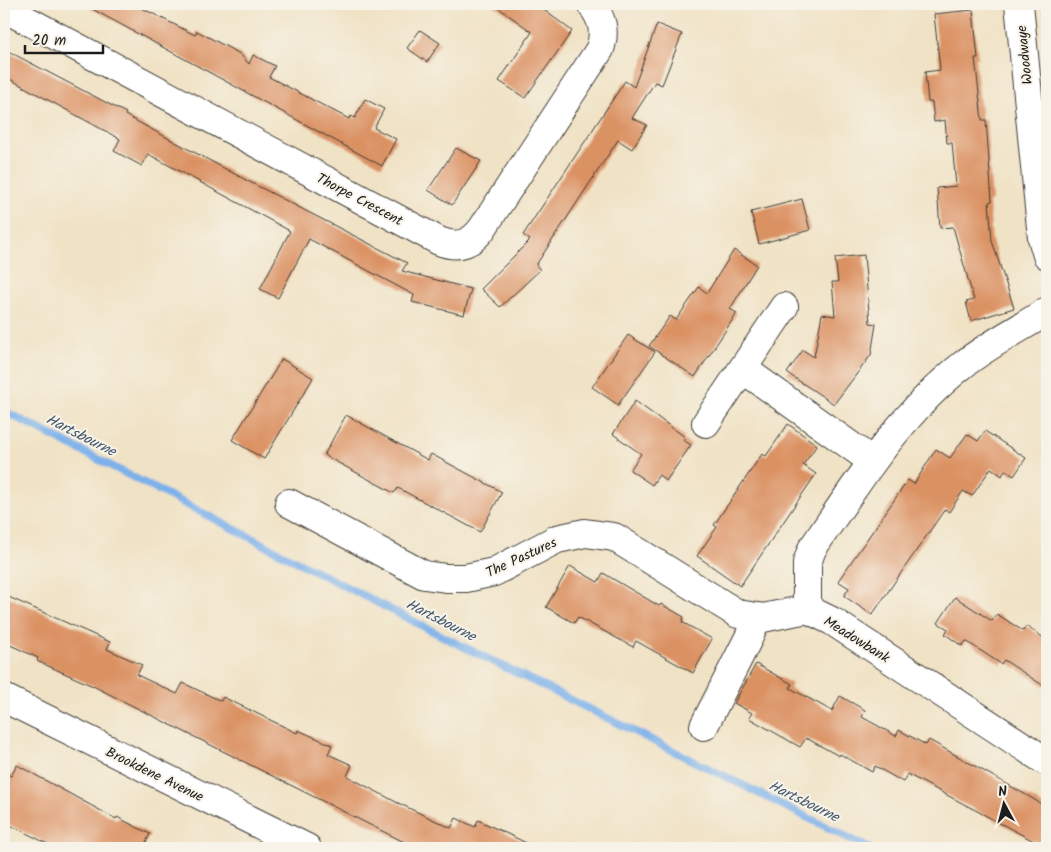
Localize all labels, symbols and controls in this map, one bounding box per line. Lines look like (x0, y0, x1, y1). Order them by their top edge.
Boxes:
scale bar (25, 22, 102, 54)
street label: Woodwaye (1011, 23, 1039, 86)
text: 20 m (32, 29, 66, 53)
street label: Thorpe Crescent (312, 168, 407, 232)
water label: Hartsbourne (41, 408, 121, 464)
street label: The Pastures (482, 532, 561, 584)
water label: Hartsbourne (401, 593, 481, 649)
street label: Meadowbank (819, 611, 894, 669)
street label: Brookdene Avenue (102, 742, 208, 808)
water label: Hartsbourne (764, 774, 844, 830)
north arrow (978, 780, 1028, 830)
text: N (997, 781, 1008, 804)

